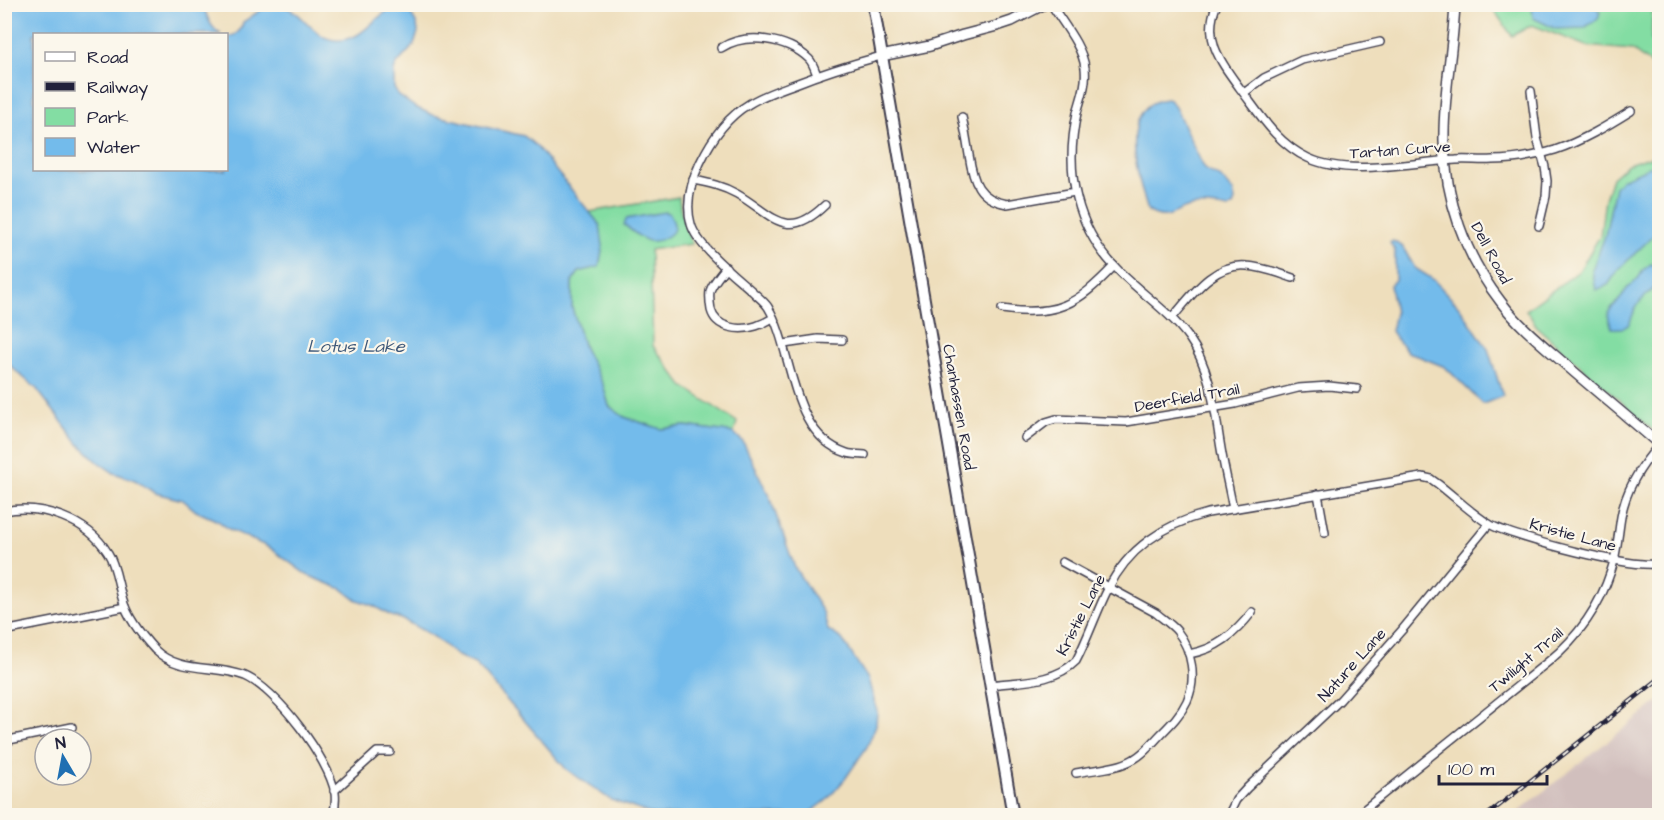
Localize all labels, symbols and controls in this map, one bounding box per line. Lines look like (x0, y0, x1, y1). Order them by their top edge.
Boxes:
legend (33, 33, 228, 171)
text: Road (87, 45, 128, 70)
text: Railway (87, 75, 148, 101)
text: Park (87, 105, 129, 130)
text: Water (87, 135, 140, 160)
street label: Tartan Curve (1349, 135, 1452, 165)
street label: Dell Road (1466, 218, 1516, 288)
water label: Lotus Lake (307, 334, 406, 359)
street label: Chanhassen Road (937, 342, 981, 472)
street label: Deerfield Trail (1133, 378, 1241, 418)
street label: Kristie Lane (1527, 513, 1619, 557)
street label: Kristie Lane (1051, 570, 1111, 660)
street label: Twilight Trail (1484, 622, 1569, 698)
street label: Nature Lane (1313, 623, 1391, 707)
north arrow (33, 727, 93, 787)
text: N (54, 732, 67, 755)
scale bar (1439, 748, 1547, 786)
text: 100 m (1448, 757, 1494, 782)

